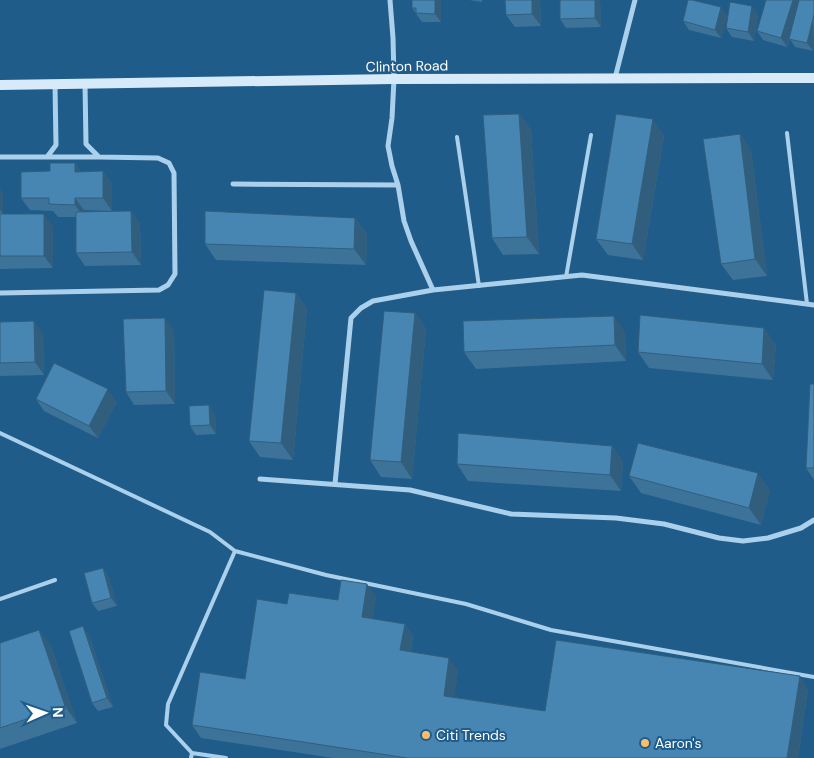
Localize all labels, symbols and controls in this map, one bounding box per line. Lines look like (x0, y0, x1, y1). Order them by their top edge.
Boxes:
street label: Clinton Road (366, 56, 448, 76)
north arrow (20, 688, 70, 738)
text: N (49, 707, 67, 718)
place label: Citi Trends (436, 726, 506, 744)
marker: Citi Trends (420, 729, 432, 741)
place label: Aaron's (655, 734, 701, 752)
marker: Aaron's (639, 737, 651, 749)

